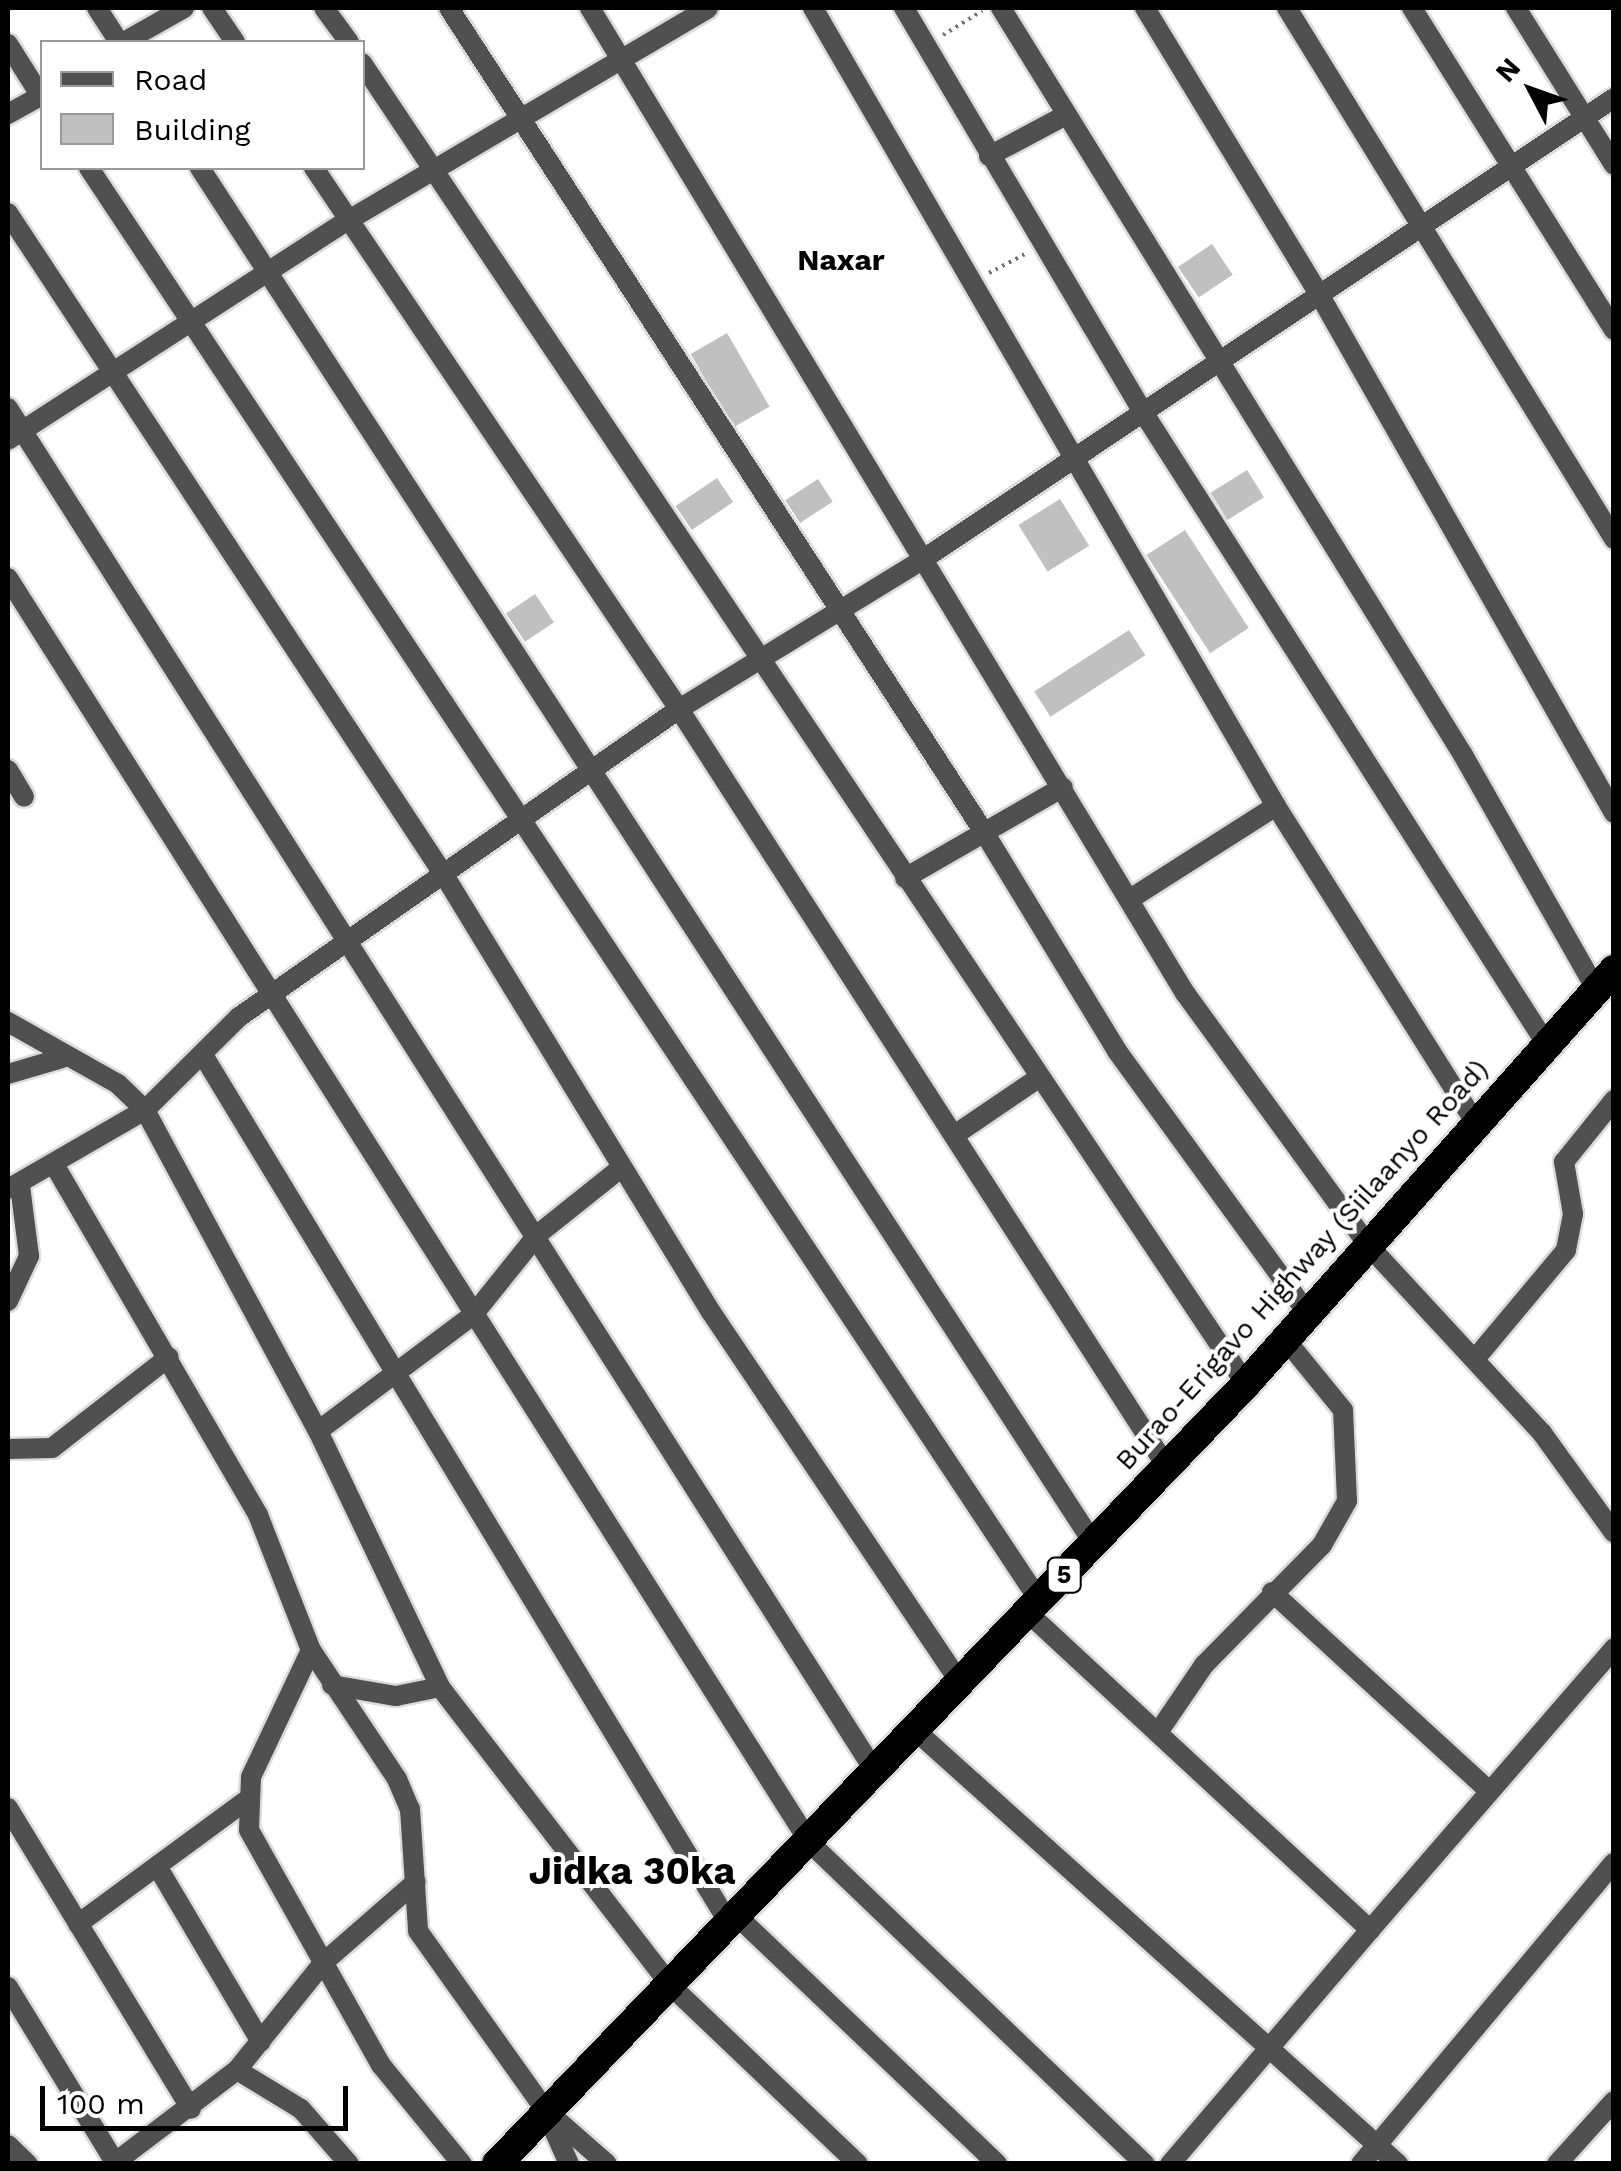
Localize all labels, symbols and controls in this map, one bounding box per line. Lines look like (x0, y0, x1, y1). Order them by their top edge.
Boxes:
legend (40, 40, 365, 170)
north arrow (1481, 40, 1581, 140)
text: N (1489, 51, 1527, 89)
text: Road (134, 62, 207, 97)
text: Building (134, 112, 251, 147)
district label: Naxar (797, 242, 885, 278)
street label: Burao-Erigavo Highway (Siilaanyo Road) (1108, 1053, 1496, 1477)
road number: 5 (1046, 1555, 1082, 1595)
district label: Jidka 30ka (528, 1849, 736, 1895)
scale bar (45, 2066, 352, 2128)
text: 100 m (57, 2086, 145, 2121)

